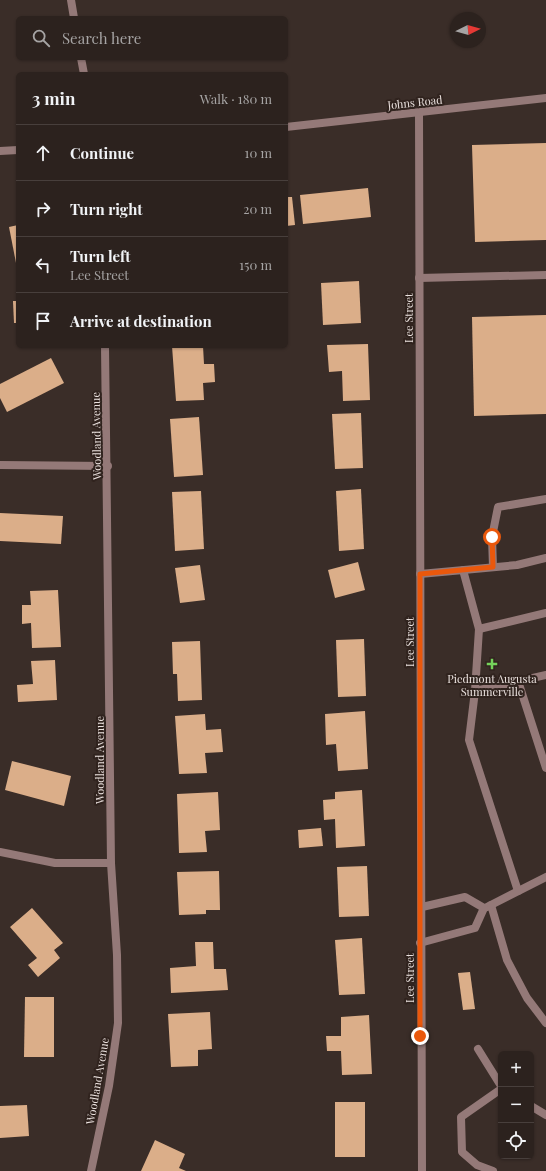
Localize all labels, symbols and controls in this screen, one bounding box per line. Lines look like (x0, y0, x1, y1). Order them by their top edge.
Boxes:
north arrow (450, 12, 486, 48)
search box (16, 16, 288, 60)
icon: search (30, 27, 52, 49)
text: Search here (62, 28, 141, 48)
text: 3 min (32, 87, 75, 109)
text: Walk · 180 m (200, 90, 272, 107)
street label: Johns Road (386, 92, 444, 112)
icon: ahead (32, 142, 54, 164)
text: Continue (70, 143, 134, 163)
text: 10 m (245, 144, 272, 161)
icon: right (32, 198, 54, 220)
text: Turn right (70, 199, 143, 219)
text: 20 m (243, 200, 272, 217)
text: Turn left (70, 246, 131, 266)
icon: left (32, 254, 54, 276)
text: 150 m (239, 256, 272, 273)
text: Lee Street (70, 266, 129, 283)
street label: Lee Street (401, 293, 416, 343)
icon: arrive (32, 310, 54, 332)
text: Arrive at destination (70, 311, 212, 331)
street label: Woodland Avenue (88, 391, 104, 481)
route start (483, 528, 501, 546)
street label: Lee Street (402, 617, 417, 667)
marker: Piedmont Augusta Summerville (486, 658, 498, 670)
place label: Piedmont Augusta Summerville (447, 671, 537, 699)
street label: Woodland Avenue (92, 716, 107, 805)
street label: Lee Street (402, 953, 417, 1003)
route end (411, 1027, 429, 1045)
street label: Woodland Avenue (82, 1036, 112, 1127)
map controls (498, 1051, 534, 1159)
button: + (498, 1051, 534, 1087)
button: − (498, 1087, 534, 1123)
button: locate (498, 1123, 534, 1159)

